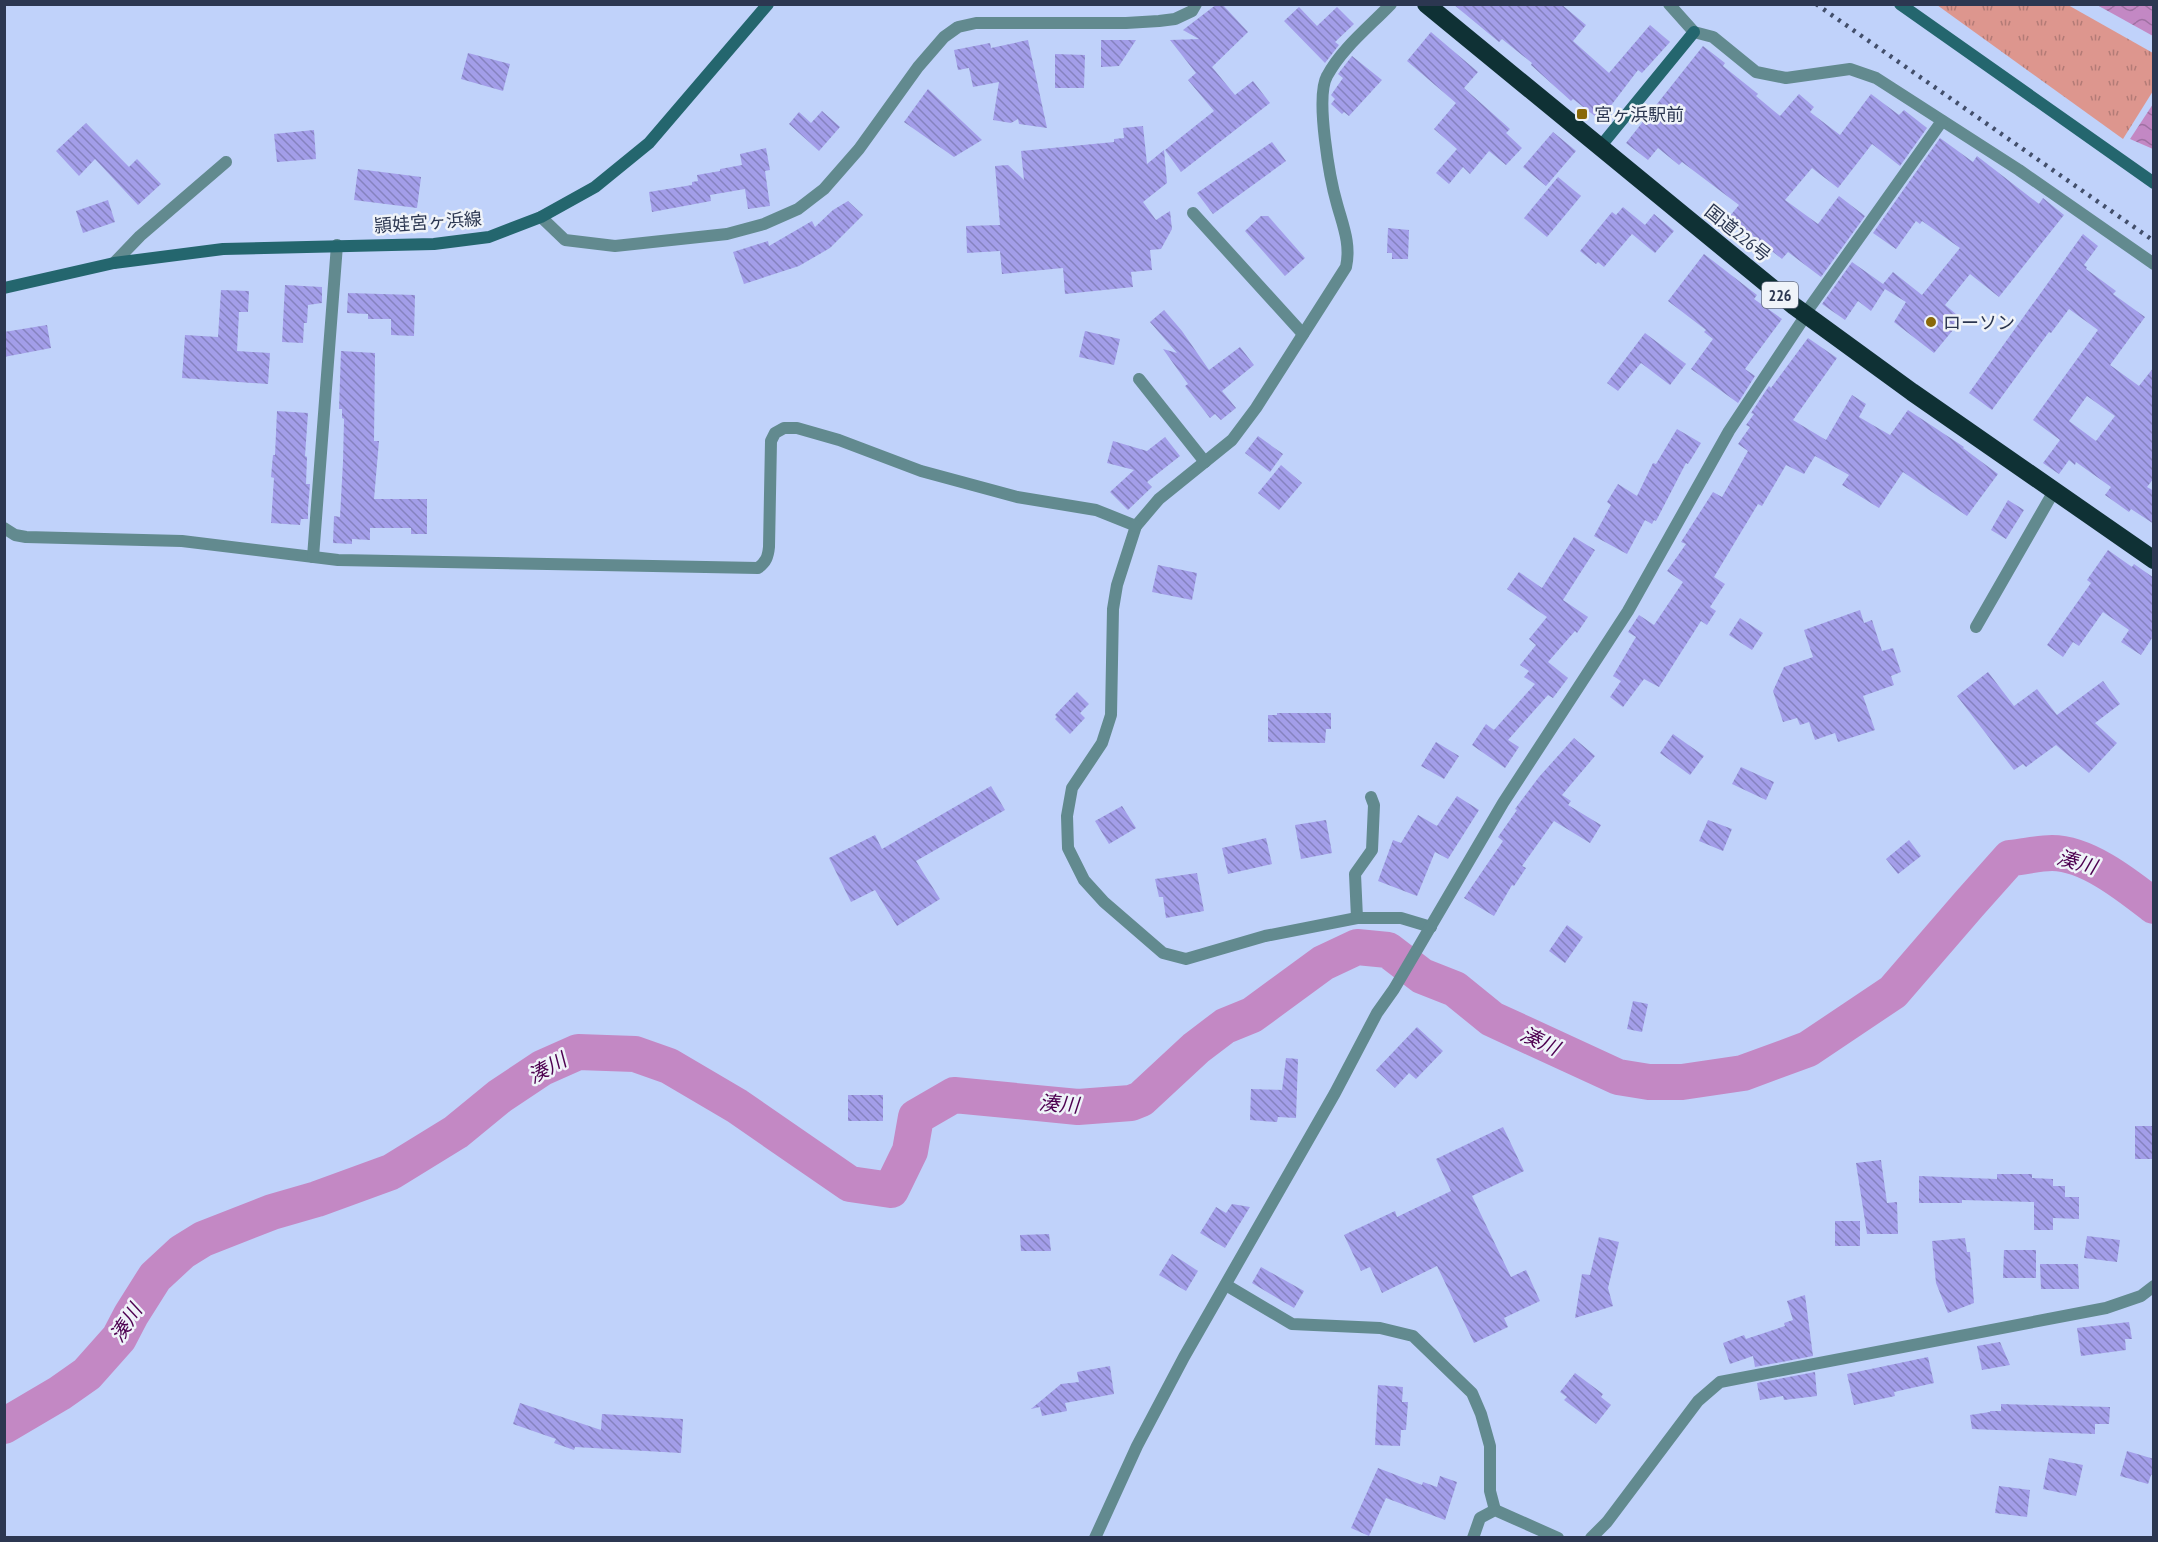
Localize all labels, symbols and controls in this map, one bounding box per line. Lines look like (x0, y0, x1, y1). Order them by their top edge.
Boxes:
place label: 宮ヶ浜駅前 (1594, 103, 1684, 126)
marker: 宮ヶ浜駅前 (1575, 107, 1589, 121)
street label: 国道226号 (1700, 199, 1776, 267)
street label: 頴娃宮ヶ浜線 (373, 207, 483, 237)
road number: 226 (1762, 282, 1798, 308)
place label: ローソン (1943, 311, 2015, 334)
marker: ローソン (1924, 315, 1938, 329)
water label: 湊川 (2054, 844, 2102, 881)
water label: 湊川 (1516, 1021, 1565, 1062)
water label: 湊川 (523, 1046, 573, 1089)
water label: 湊川 (1038, 1090, 1082, 1119)
water label: 湊川 (104, 1297, 149, 1347)

